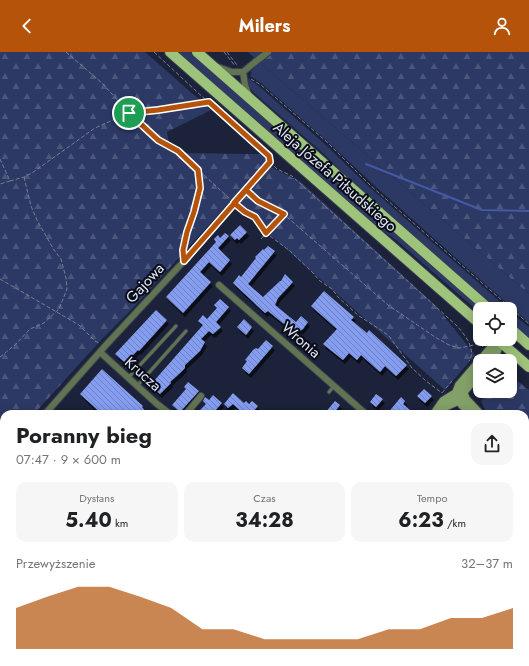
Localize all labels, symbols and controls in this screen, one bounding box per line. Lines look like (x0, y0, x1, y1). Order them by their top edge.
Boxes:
text: Milers (239, 13, 290, 39)
icon: back (16, 15, 38, 37)
icon: person (491, 15, 513, 37)
pin (112, 96, 146, 130)
icon: arrive (118, 102, 140, 124)
street label: Aleja Józefa Piłsudskiego (268, 117, 402, 237)
street label: Gajowa (121, 258, 169, 308)
map controls (473, 302, 517, 398)
button: locate (473, 302, 517, 346)
street label: Wronia (276, 317, 326, 363)
street label: Krucza (120, 352, 166, 396)
button: layers (473, 354, 517, 398)
text: Poranny bieg (16, 419, 152, 451)
button: share (471, 423, 513, 465)
text: 07:47 · 9 × 600 m (16, 450, 121, 469)
text: Dystans (79, 490, 114, 506)
text: Czas (253, 490, 276, 506)
text: Tempo (417, 490, 447, 506)
text: 5.40 (65, 506, 112, 535)
text: 34:28 (235, 506, 294, 535)
text: 6:23 (398, 506, 444, 535)
text: km (112, 515, 128, 531)
text: /km (444, 515, 466, 531)
text: Przewyższenie (16, 554, 96, 573)
text: 32–37 m (461, 554, 513, 573)

